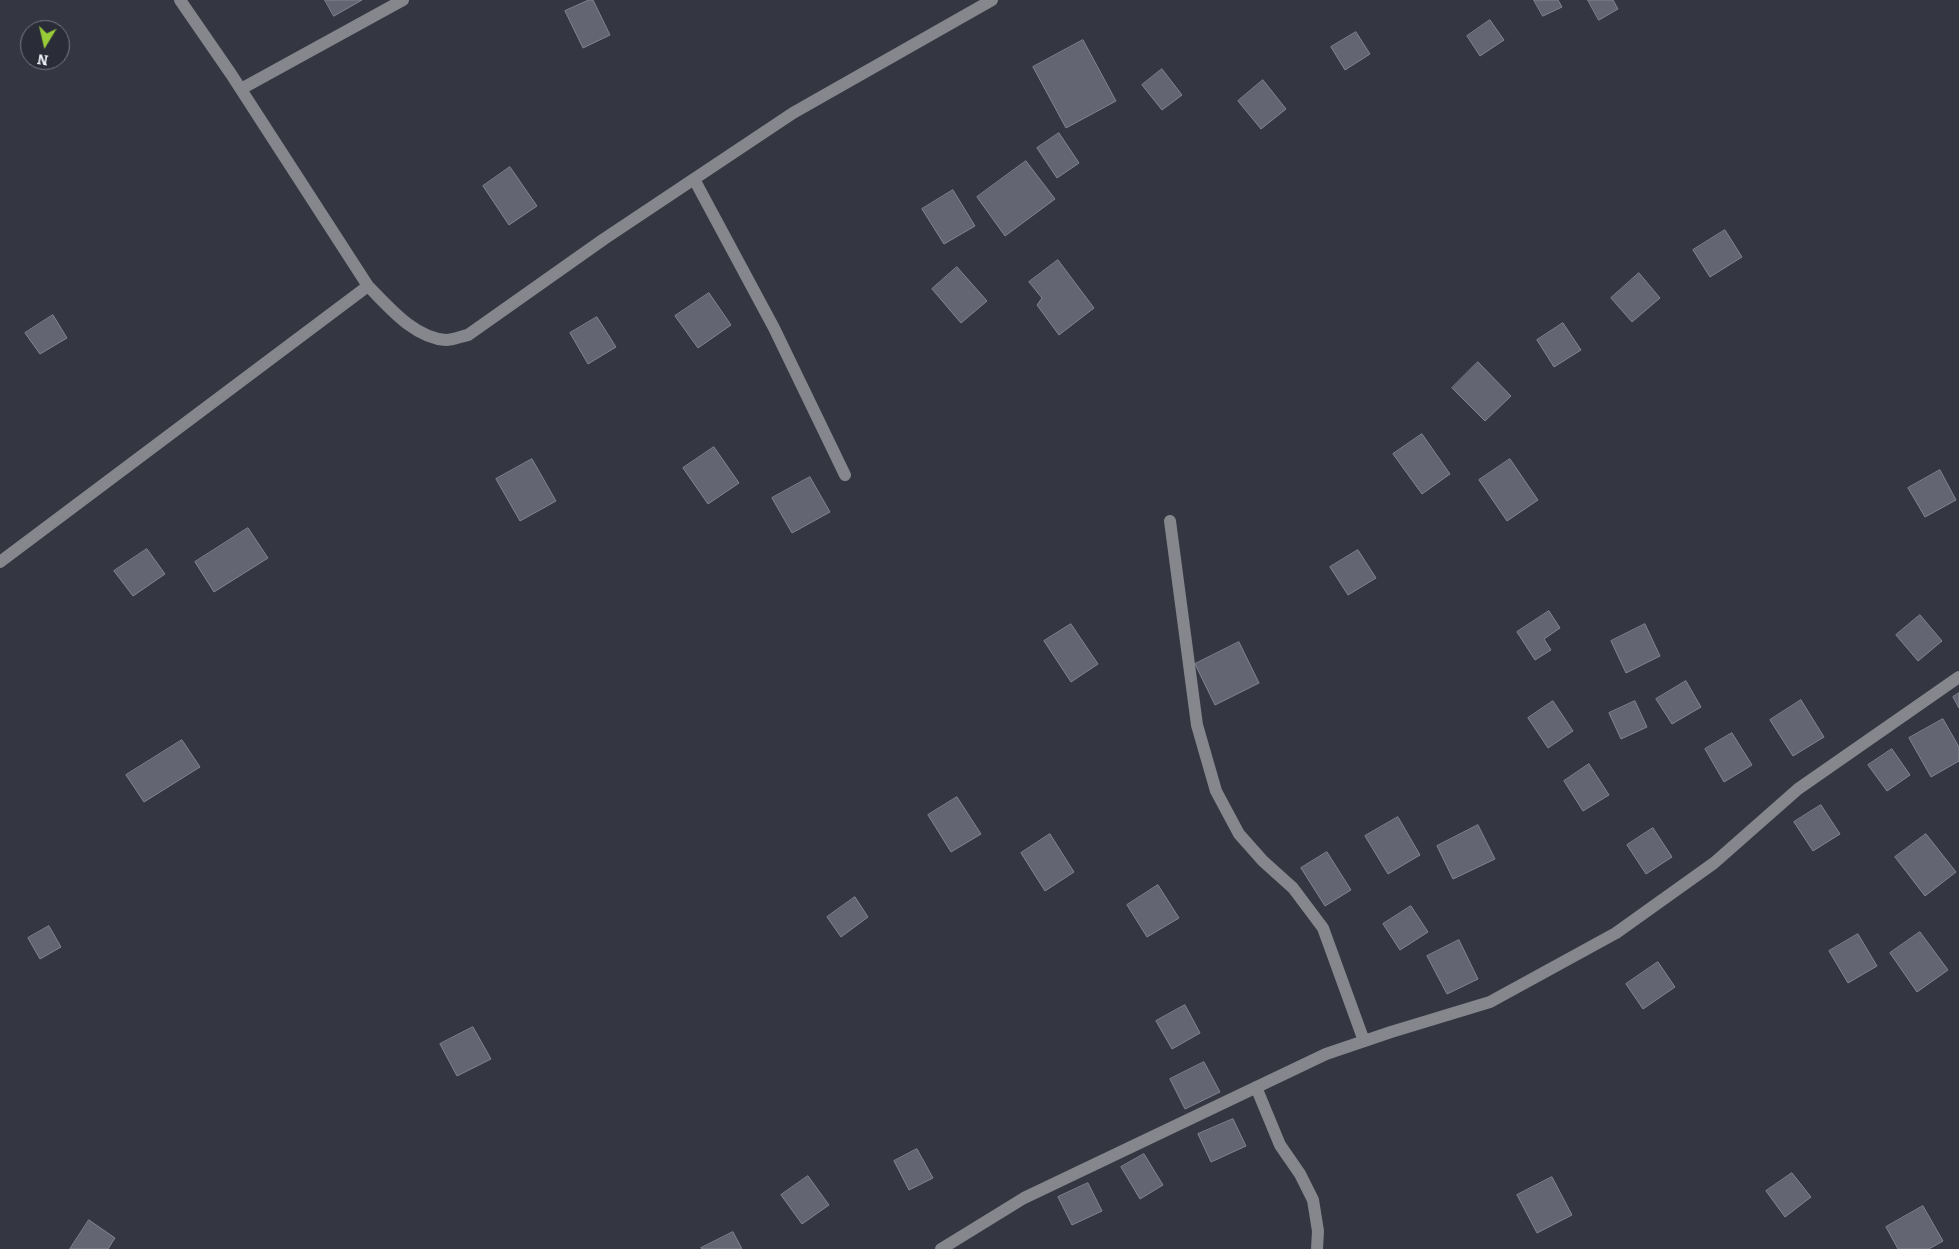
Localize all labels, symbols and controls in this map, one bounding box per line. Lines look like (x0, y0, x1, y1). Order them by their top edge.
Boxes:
north arrow (20, 20, 70, 70)
text: N (36, 50, 49, 69)

